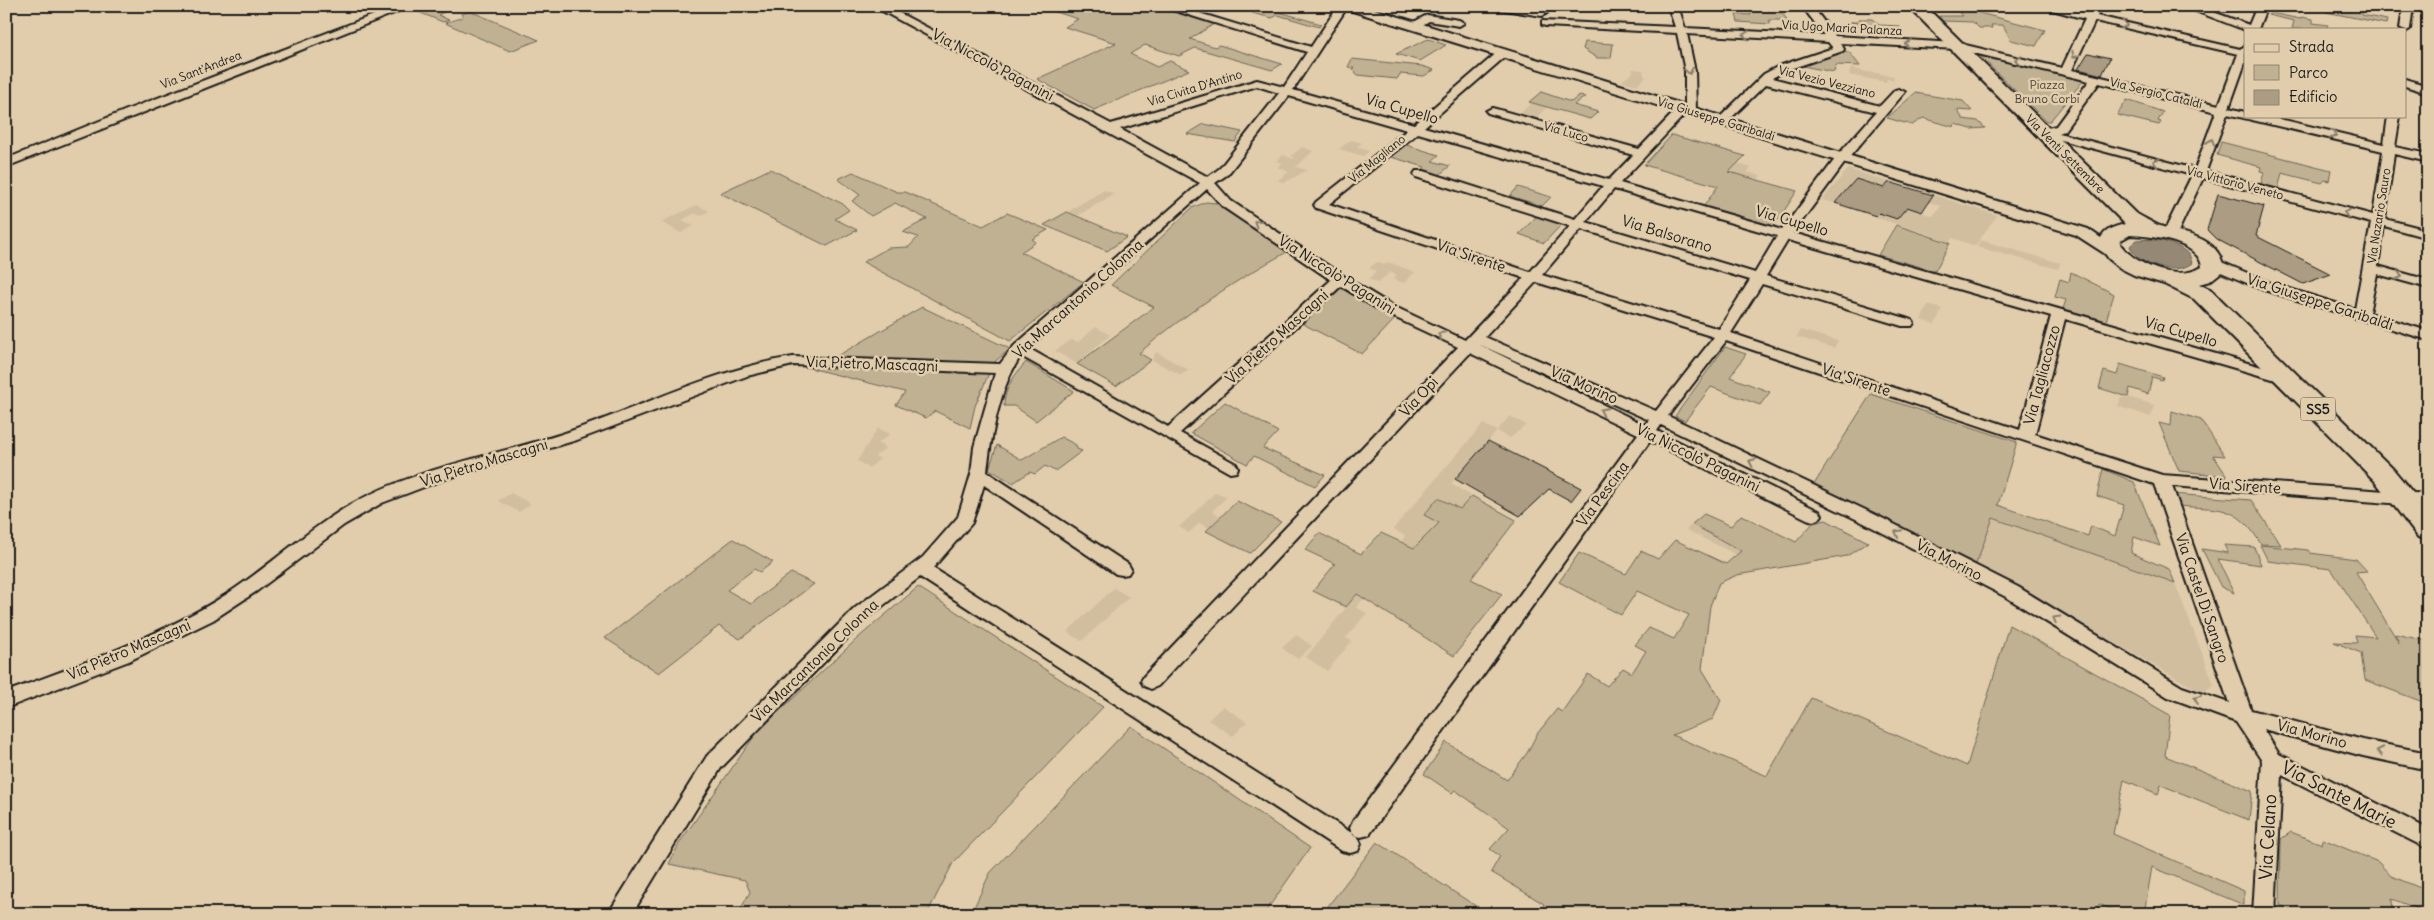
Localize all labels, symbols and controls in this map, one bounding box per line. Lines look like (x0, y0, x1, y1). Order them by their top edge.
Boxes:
street label: Via Ugo Maria Palanza (1781, 17, 1903, 38)
one-way arrow (2120, 19, 2129, 30)
street label: Via Niccolò Paganini (929, 24, 1058, 105)
legend (2244, 28, 2406, 118)
one-way arrow (1742, 29, 1750, 40)
text: Strada (2289, 37, 2334, 56)
one-way arrow (1904, 38, 1912, 49)
street label: Via Sant'Andrea (158, 47, 244, 92)
one-way arrow (2071, 49, 2081, 58)
one-way arrow (2014, 55, 2023, 66)
street label: Via Vezio Vezziano (1777, 62, 1878, 101)
text: Parco (2289, 63, 2328, 82)
street label: Via Civita D'Antino (1146, 66, 1244, 109)
one-way arrow (1684, 66, 1694, 75)
street label: Via Sergio Cataldi (2108, 74, 2204, 111)
park label: Piazza Bruno Corbi (2014, 77, 2080, 106)
text: Edificio (2289, 87, 2337, 106)
street label: Via Cupello (1363, 89, 1441, 128)
street label: Via Giuseppe Garibaldi (1656, 93, 1777, 144)
street label: Via Venti Settembre (2023, 111, 2108, 196)
street label: Via Luco (1542, 118, 1591, 145)
one-way arrow (2328, 129, 2337, 140)
street label: Via Magliano (1345, 131, 1408, 186)
one-way arrow (2205, 138, 2215, 146)
one-way arrow (2151, 157, 2160, 168)
street label: Via Vittorio Veneto (2185, 162, 2286, 203)
street label: Via Nazario Sauro (2364, 167, 2394, 265)
street label: Via Cupello (1753, 201, 1831, 240)
one-way arrow (2342, 208, 2351, 219)
street label: Via Balsorano (1620, 211, 1715, 256)
one-way arrow (1254, 220, 1263, 230)
street label: Via Niccolò Paganini (1275, 231, 1400, 319)
street label: Via Marcantonio Colonna (1008, 235, 1147, 362)
street label: Via Sirente (1434, 235, 1508, 276)
street label: Via Giuseppe Garibaldi (2245, 269, 2396, 334)
one-way arrow (2395, 271, 2403, 281)
street label: Via Pietro Mascagni (1221, 285, 1332, 388)
street label: Via Cupello (2142, 312, 2220, 351)
street label: Via Tagliacozzo (2019, 323, 2064, 427)
one-way arrow (1437, 331, 1446, 341)
street label: Via Pietro Mascagni (806, 352, 938, 375)
street label: Via Sirente (1819, 359, 1893, 400)
street label: Via Morino (1547, 361, 1621, 408)
street label: Via Opi (1395, 372, 1442, 421)
road number: SS5 (2300, 398, 2336, 420)
one-way arrow (1600, 408, 1609, 418)
street label: Via Niccolò Paganini (1633, 419, 1763, 496)
street label: Via Pietro Mascagni (418, 434, 550, 491)
street label: Via Pescina (1572, 457, 1633, 530)
one-way arrow (1748, 458, 1757, 469)
street label: Via Sirente (2209, 474, 2282, 497)
one-way arrow (1894, 529, 1903, 539)
street label: Via Castel Di Sangro (2171, 531, 2234, 665)
street label: Via Morino (1913, 535, 1986, 584)
street label: Via Marcantonio Colonna (747, 595, 883, 726)
street label: Via Pietro Mascagni (64, 615, 193, 684)
one-way arrow (2053, 616, 2062, 625)
one-way arrow (2193, 695, 2202, 705)
street label: Via Morino (2275, 715, 2349, 752)
one-way arrow (2376, 747, 2385, 757)
street label: Via Sante Marie (2278, 756, 2401, 833)
street label: Via Celano (2254, 794, 2281, 880)

